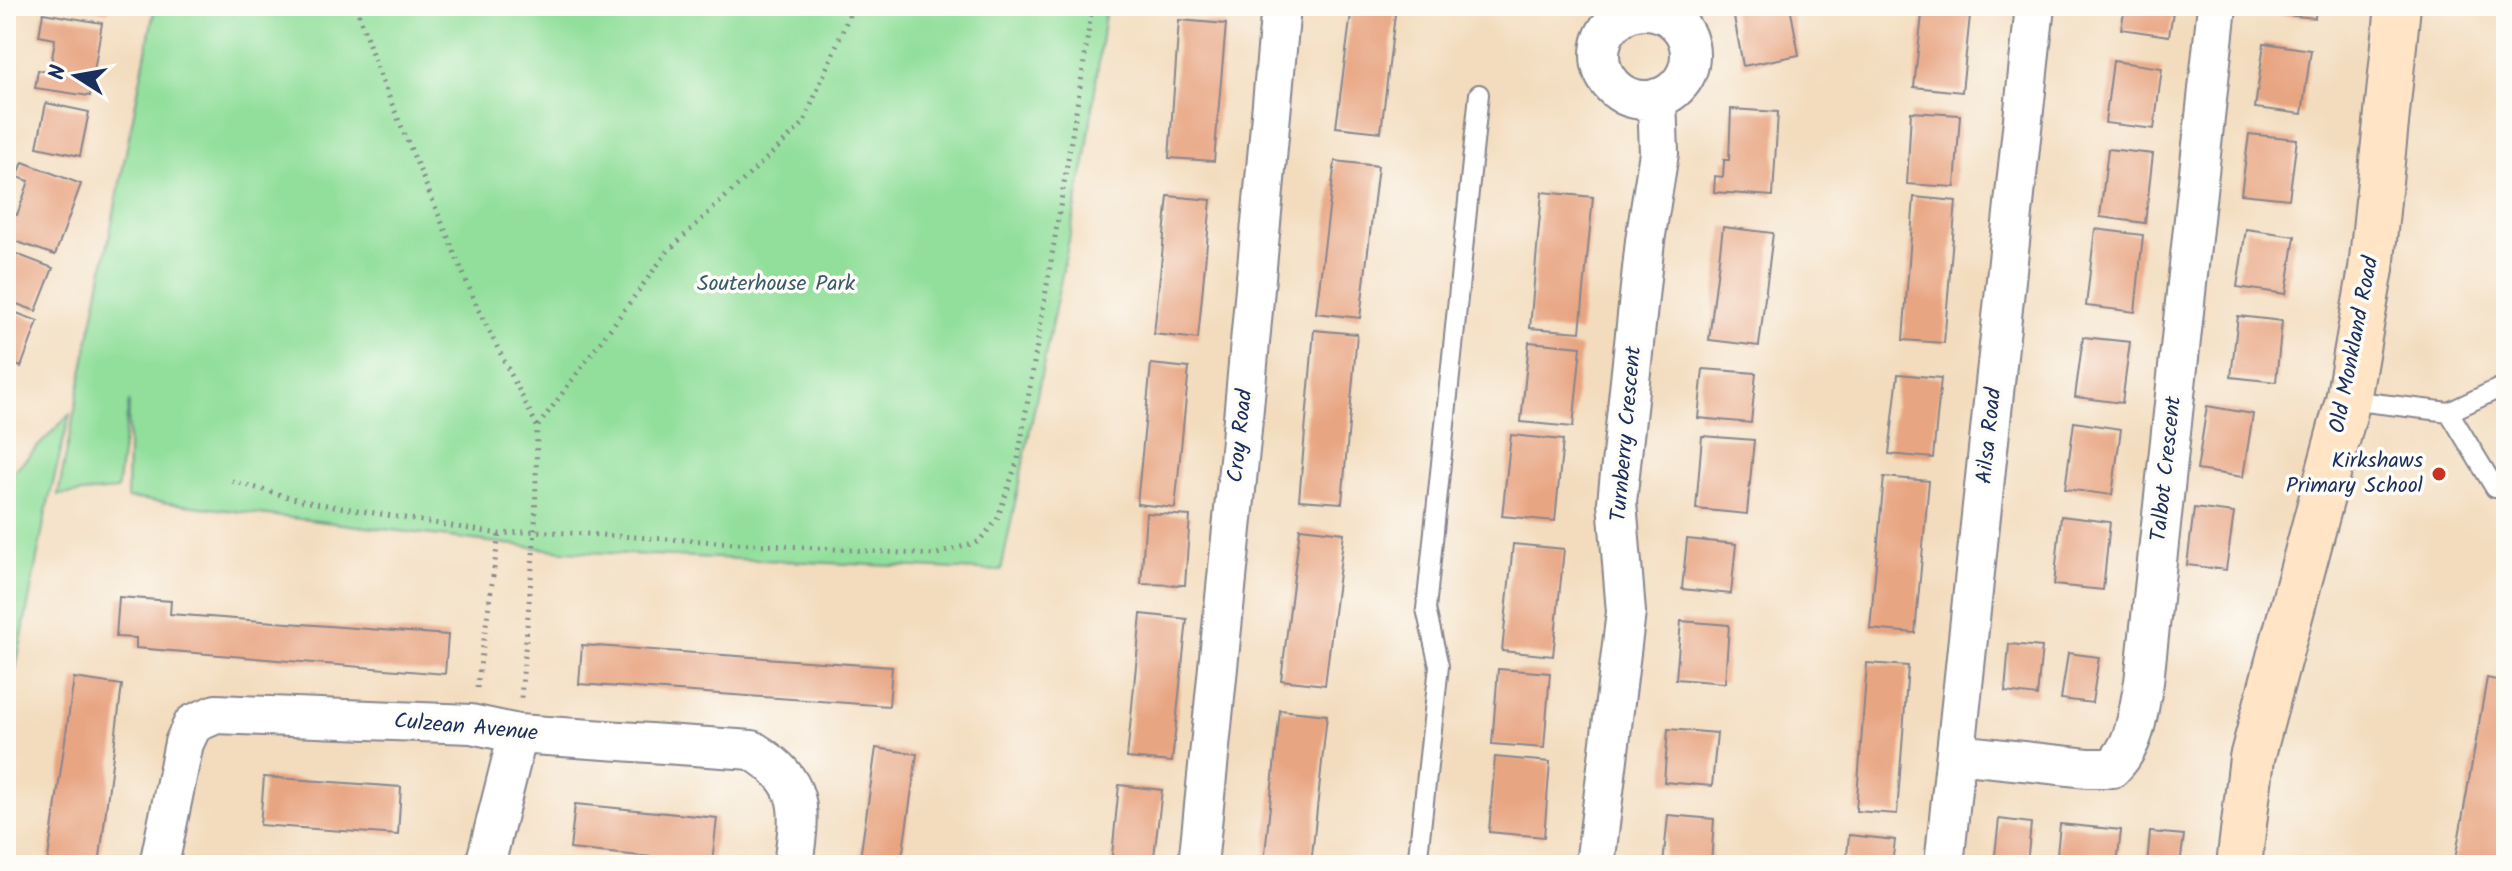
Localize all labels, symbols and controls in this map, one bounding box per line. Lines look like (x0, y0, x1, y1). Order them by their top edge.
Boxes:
north arrow (36, 36, 116, 116)
text: N (40, 62, 77, 83)
street label: Old Monkland Road (2321, 253, 2389, 436)
park label: Souterhouse Park (697, 267, 856, 302)
street label: Turnberry Crescent (1602, 344, 1652, 523)
street label: Ailsa Road (1968, 385, 2013, 486)
street label: Croy Road (1219, 387, 1263, 484)
street label: Talbot Crescent (2142, 394, 2192, 543)
place label: Kirkshaws Primary School (2286, 444, 2424, 504)
marker: Kirkshaws Primary School (2430, 465, 2448, 483)
street label: Culzean Avenue (393, 704, 540, 752)

